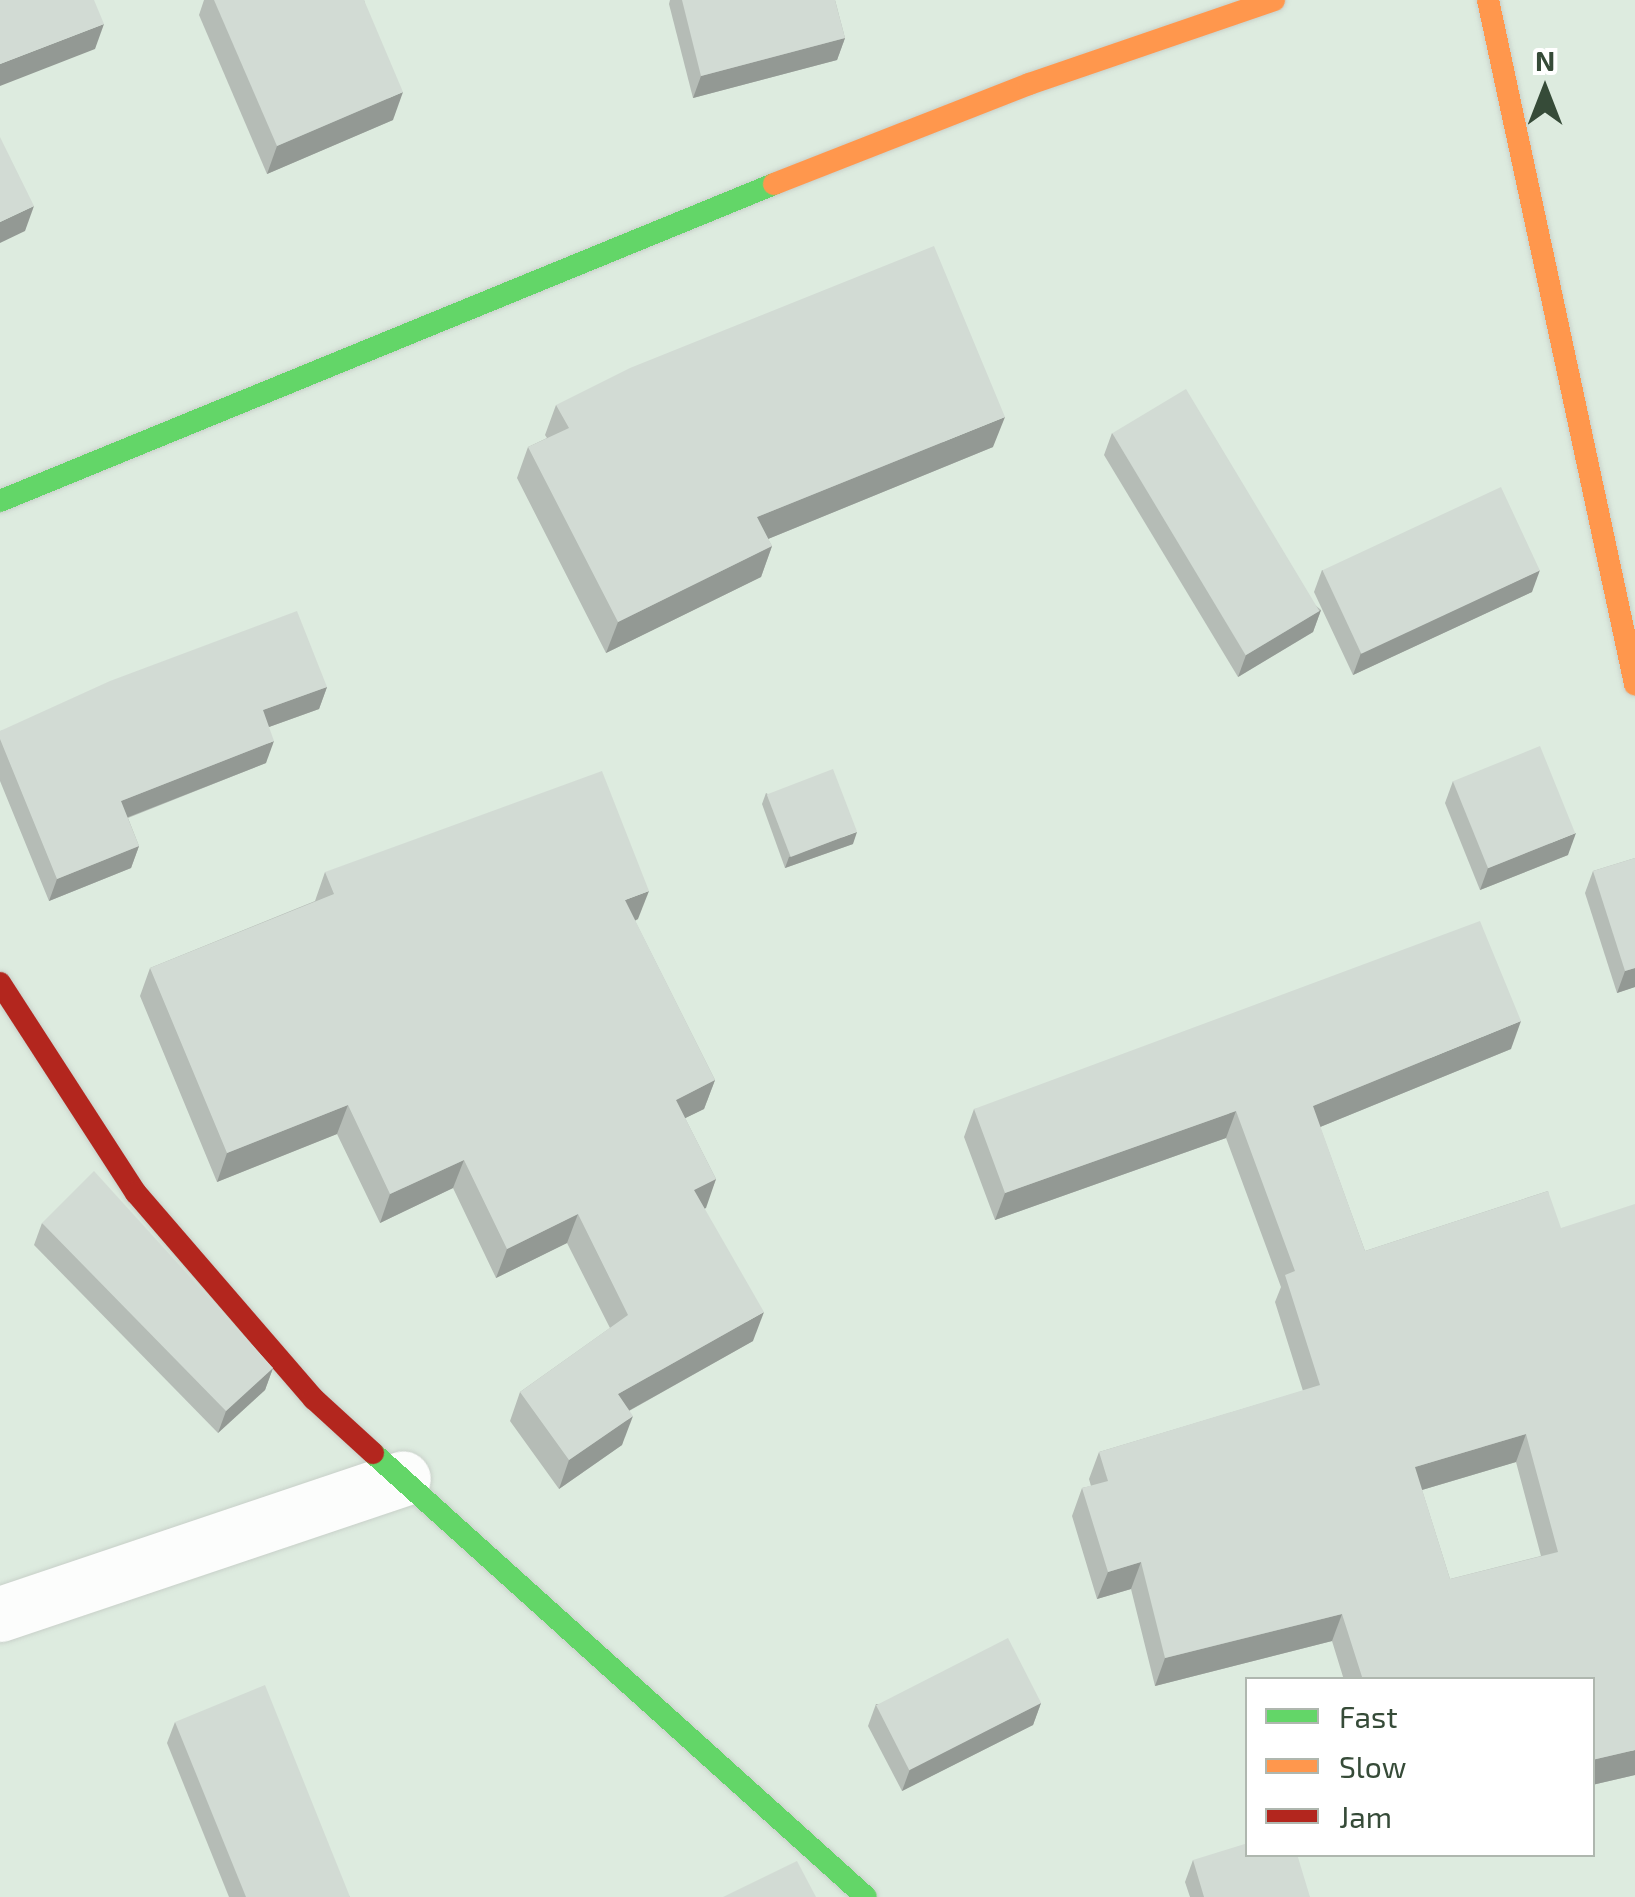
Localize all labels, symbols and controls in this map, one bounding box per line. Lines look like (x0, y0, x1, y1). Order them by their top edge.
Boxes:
north arrow (1495, 40, 1595, 140)
text: N (1535, 43, 1555, 77)
legend (1245, 1677, 1595, 1857)
text: Fast (1339, 1698, 1398, 1734)
text: Slow (1339, 1748, 1406, 1784)
text: Jam (1339, 1798, 1392, 1834)

